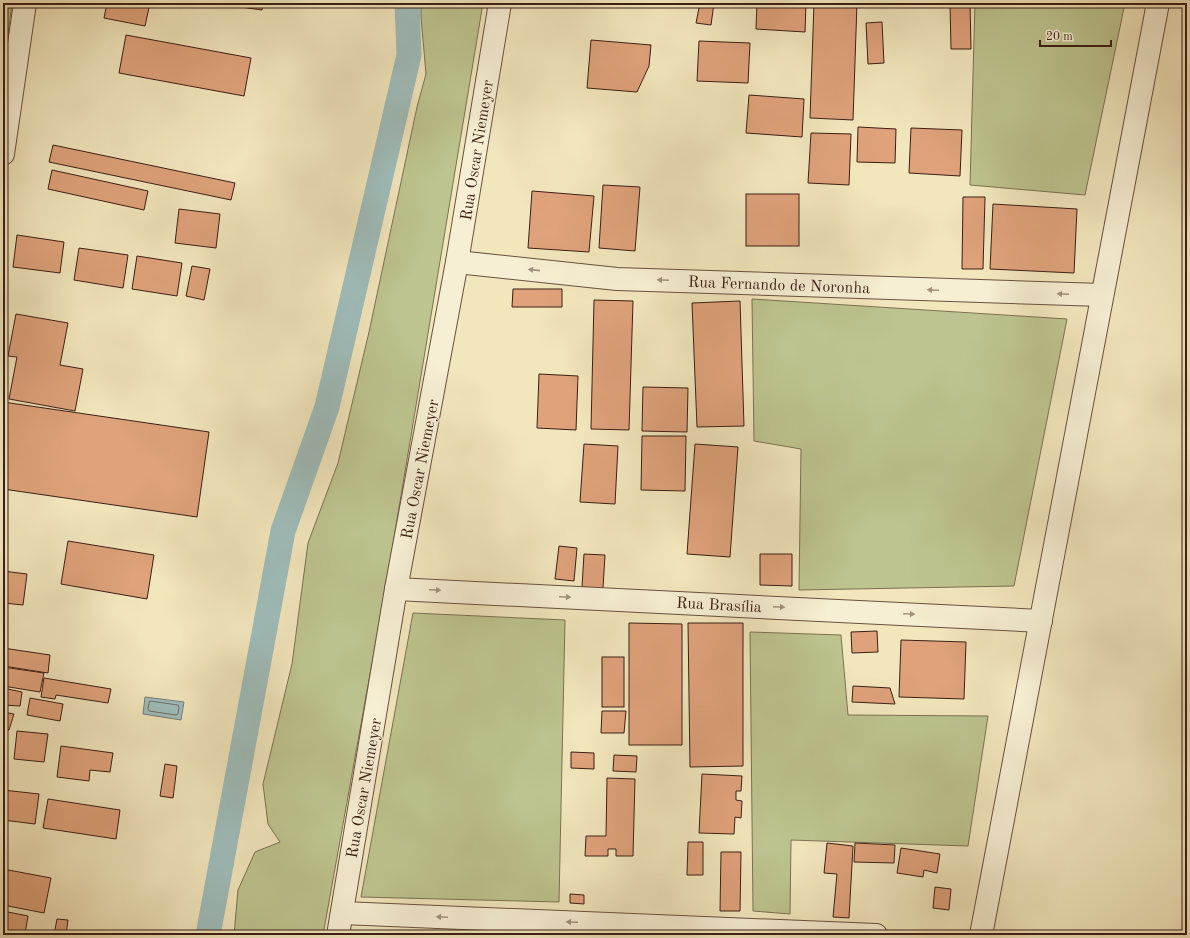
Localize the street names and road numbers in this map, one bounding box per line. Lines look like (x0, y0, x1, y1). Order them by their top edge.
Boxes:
street label: Rua Oscar Niemeyer (459, 78, 497, 222)
street label: Rua Fernando de Noronha (688, 275, 870, 297)
street label: Rua Oscar Niemeyer (400, 398, 442, 541)
street label: Rua Brasília (676, 596, 762, 616)
street label: Rua Oscar Niemeyer (345, 717, 385, 860)

